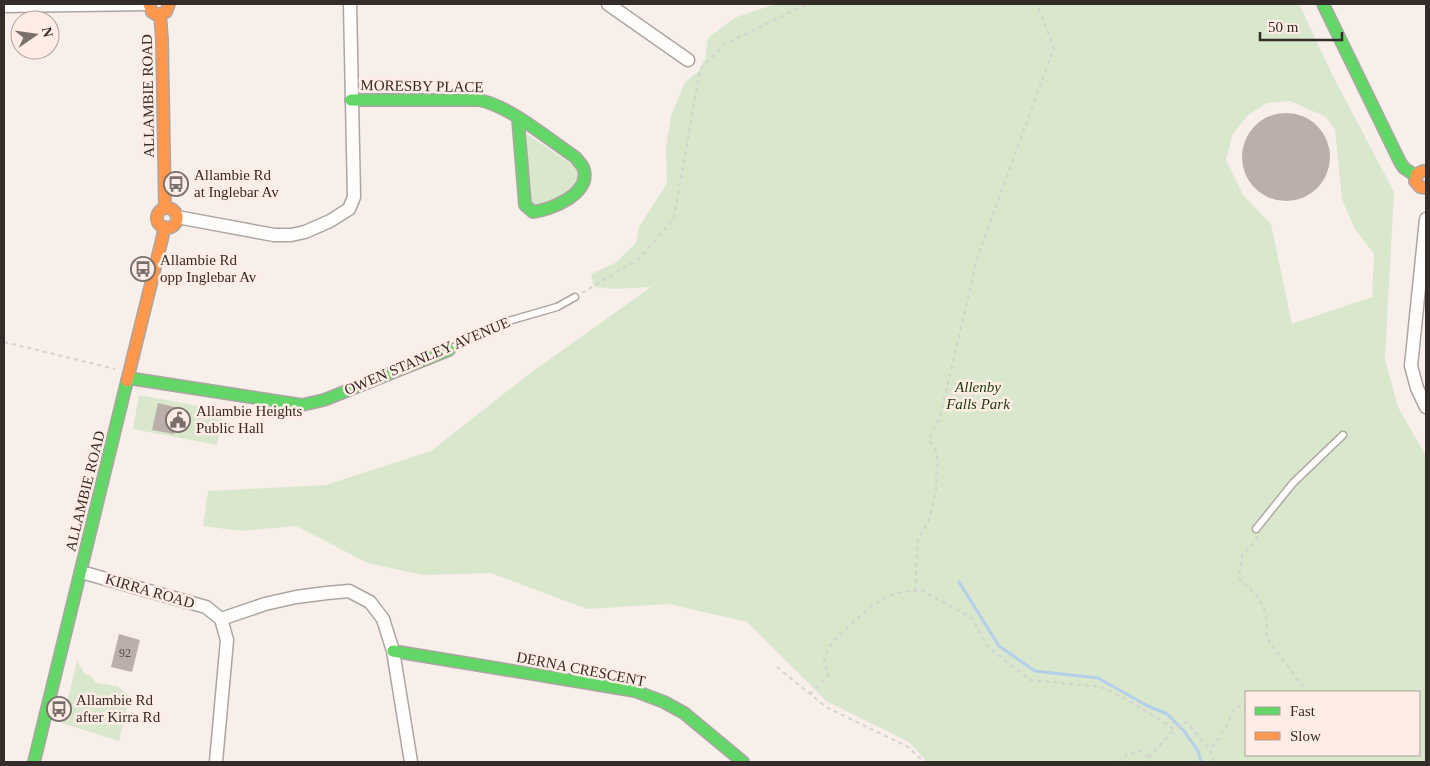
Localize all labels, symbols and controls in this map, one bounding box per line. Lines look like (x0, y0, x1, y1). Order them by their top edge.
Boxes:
north arrow (10, 10, 60, 60)
scale bar (1260, 10, 1342, 42)
text: 50 m (1268, 19, 1299, 35)
text: N (39, 26, 56, 39)
street label: ALLAMBIE ROAD (139, 34, 157, 158)
street label: MORESBY PLACE (360, 77, 484, 95)
place label: Allambie Rd at Inglebar Av (194, 167, 279, 200)
bus stop icon: Allambie Rd at Inglebar Av (163, 171, 189, 197)
place label: Allambie Rd opp Inglebar Av (160, 252, 257, 285)
bus stop icon: Allambie Rd opp Inglebar Av (130, 256, 156, 282)
street label: OWEN STANLEY AVENUE (342, 314, 512, 398)
park label: Allenby Falls Park (945, 379, 1010, 412)
place label: Allambie Heights Public Hall (196, 403, 302, 436)
public building icon: Allambie Heights Public Hall (165, 407, 191, 433)
street label: ALLAMBIE ROAD (62, 429, 108, 553)
street label: KIRRA ROAD (104, 571, 197, 611)
house number: 92 (119, 646, 131, 660)
street label: DERNA CRESCENT (515, 649, 647, 689)
legend (1245, 691, 1420, 756)
place label: Allambie Rd after Kirra Rd (76, 692, 161, 725)
bus stop icon: Allambie Rd after Kirra Rd (46, 696, 72, 722)
text: Fast (1290, 703, 1316, 719)
text: Slow (1290, 728, 1321, 744)

